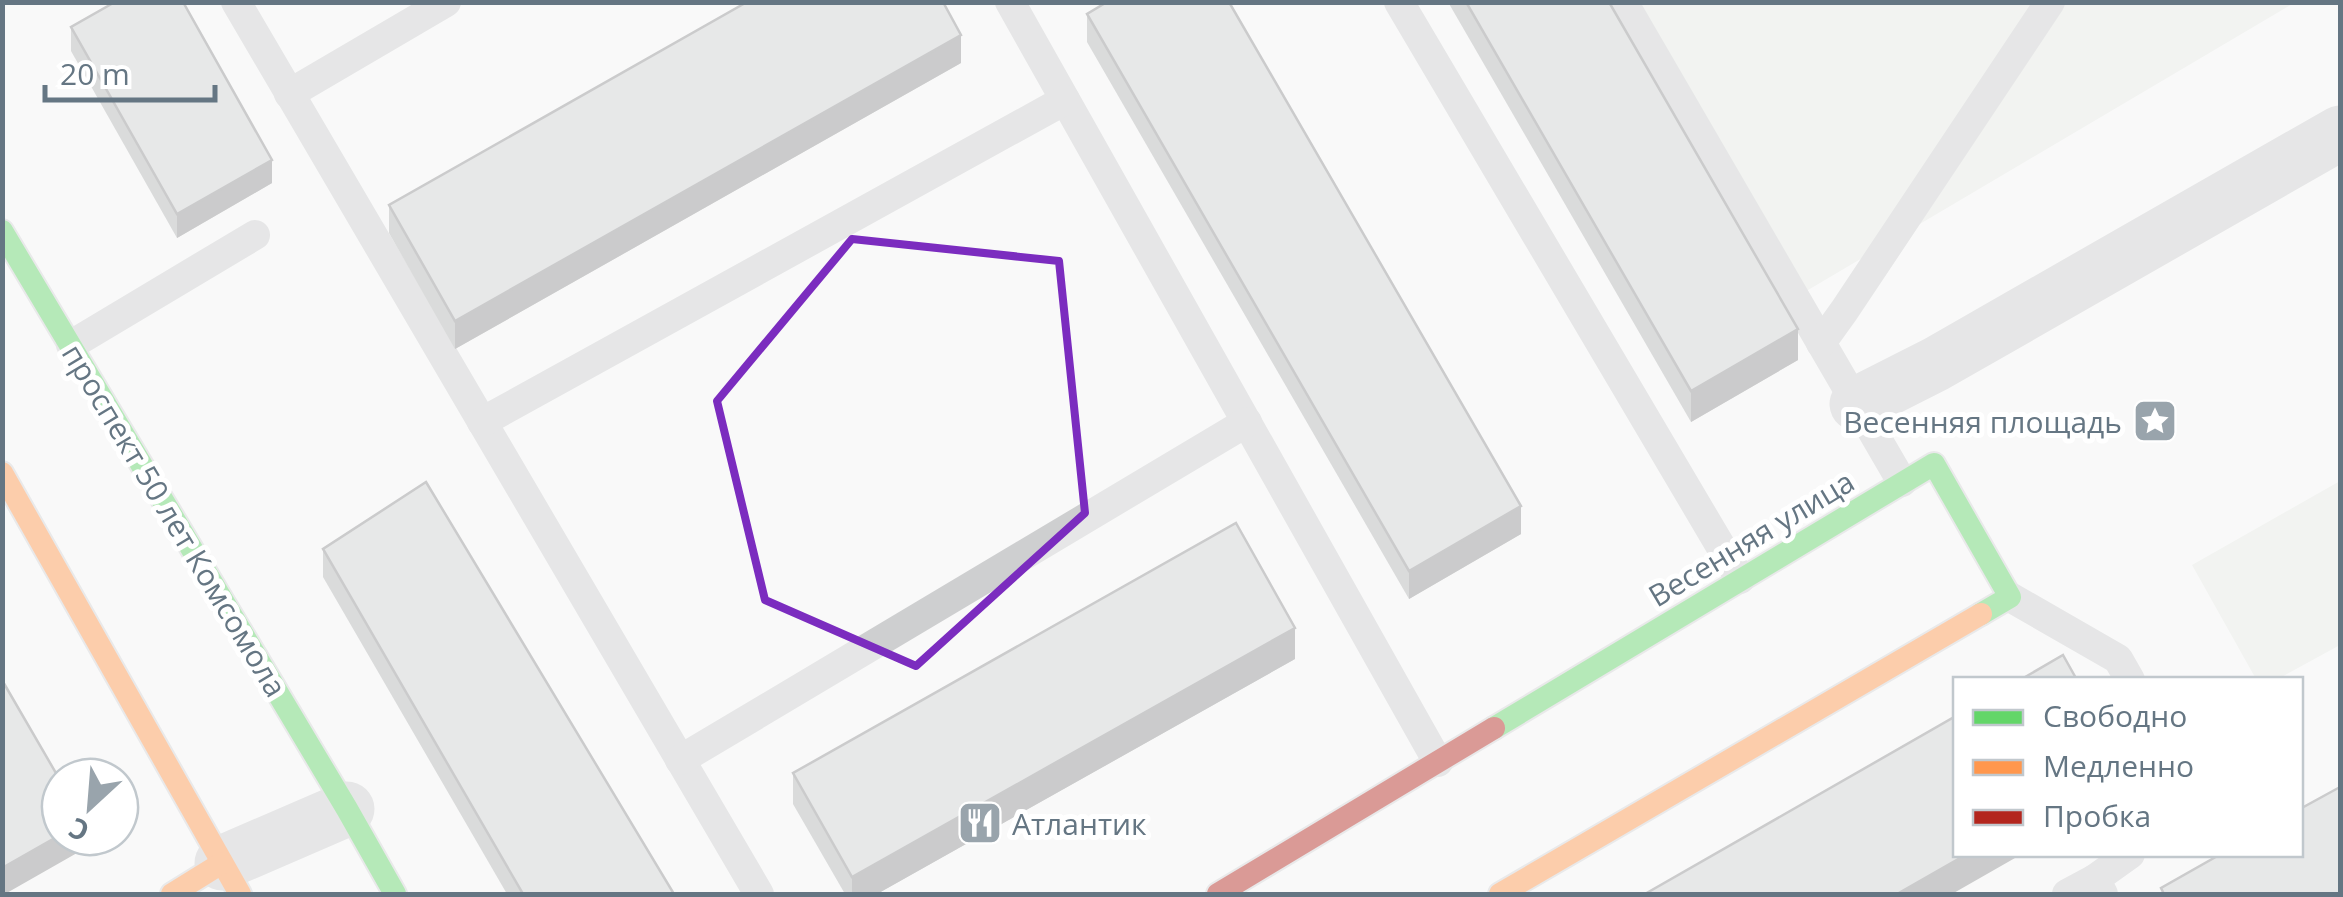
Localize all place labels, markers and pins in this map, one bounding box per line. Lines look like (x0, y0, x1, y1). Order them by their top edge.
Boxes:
place icon: Весенняя площадь (2132, 398, 2178, 444)
place label: Весенняя площадь (1843, 401, 2122, 442)
restaurant icon: Атлантик (957, 800, 1003, 846)
place label: Атлантик (1012, 803, 1147, 844)

